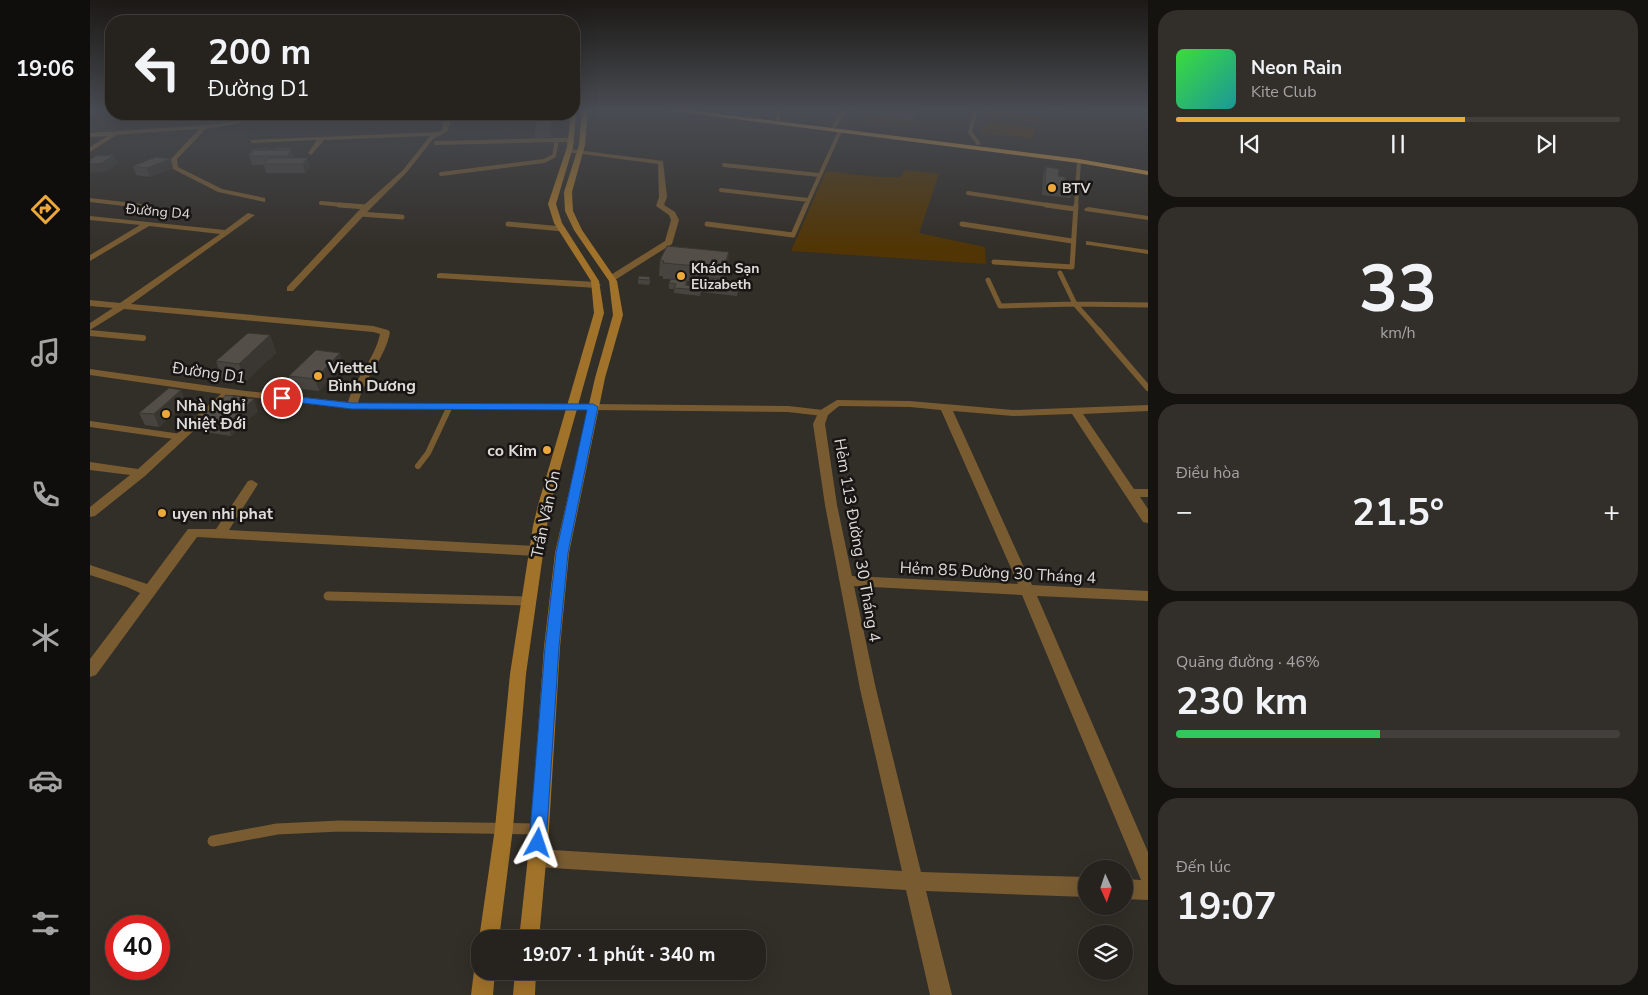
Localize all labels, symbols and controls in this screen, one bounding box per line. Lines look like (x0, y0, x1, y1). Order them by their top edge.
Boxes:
text: 200 m (208, 29, 311, 76)
icon: left (125, 35, 190, 100)
text: 19:06 (16, 54, 74, 84)
text: Neon Rain (1251, 55, 1342, 81)
text: Đường D1 (208, 74, 309, 104)
text: Kite Club (1251, 81, 1317, 103)
icon: previous (1236, 130, 1264, 158)
icon: pause (1384, 130, 1412, 158)
icon: next (1532, 130, 1560, 158)
place label: BTV (1062, 179, 1091, 198)
marker: BTV (1046, 182, 1058, 194)
icon: directions (28, 192, 63, 227)
street label: Đường D4 (124, 199, 191, 224)
text: 33 (1359, 245, 1437, 334)
place label: Khách Sạn Elizabeth (691, 259, 759, 294)
marker: Khách Sạn Elizabeth (675, 270, 687, 282)
text: km/h (1380, 322, 1416, 344)
icon: music (28, 335, 63, 370)
street label: Đường D1 (170, 357, 247, 389)
place label: Viettel Bình Dương (327, 357, 416, 397)
marker: Viettel Bình Dương (312, 370, 324, 382)
pin (261, 377, 303, 419)
icon: arrive (268, 384, 296, 412)
place label: Nhà Nghỉ Nhiệt Đới (176, 395, 246, 435)
marker: Nhà Nghỉ Nhiệt Đới (160, 408, 172, 420)
street label: Hẻm 113 Đường 30 Tháng 4 (828, 437, 886, 644)
place label: co Kim (487, 440, 537, 462)
marker: co Kim (541, 444, 553, 456)
text: Điều hòa (1176, 462, 1240, 484)
street label: Trần Văn Ơn (526, 468, 566, 560)
icon: phone (28, 477, 63, 512)
text: 21.5° (1352, 487, 1444, 538)
text: − (1176, 493, 1193, 531)
text: + (1603, 493, 1620, 531)
place label: uyen nhi phat (172, 503, 274, 525)
marker: uyen nhi phat (156, 507, 168, 519)
street label: Hẻm 85 Đường 30 Tháng 4 (899, 557, 1097, 589)
icon: climate (28, 620, 63, 655)
text: Quãng đường · 46% (1176, 651, 1320, 673)
text: 230 km (1176, 676, 1308, 727)
icon: car (28, 763, 63, 798)
position arrow (511, 816, 563, 868)
text: Đến lúc (1176, 856, 1231, 878)
north arrow (1078, 860, 1132, 915)
map controls (1078, 860, 1133, 980)
text: 19:07 (1176, 881, 1277, 932)
icon: filters (28, 906, 63, 941)
speed limit sign: 40 (105, 915, 170, 980)
button: layers (1078, 925, 1133, 980)
text: 19:07 · 1 phút · 340 m (522, 942, 715, 968)

